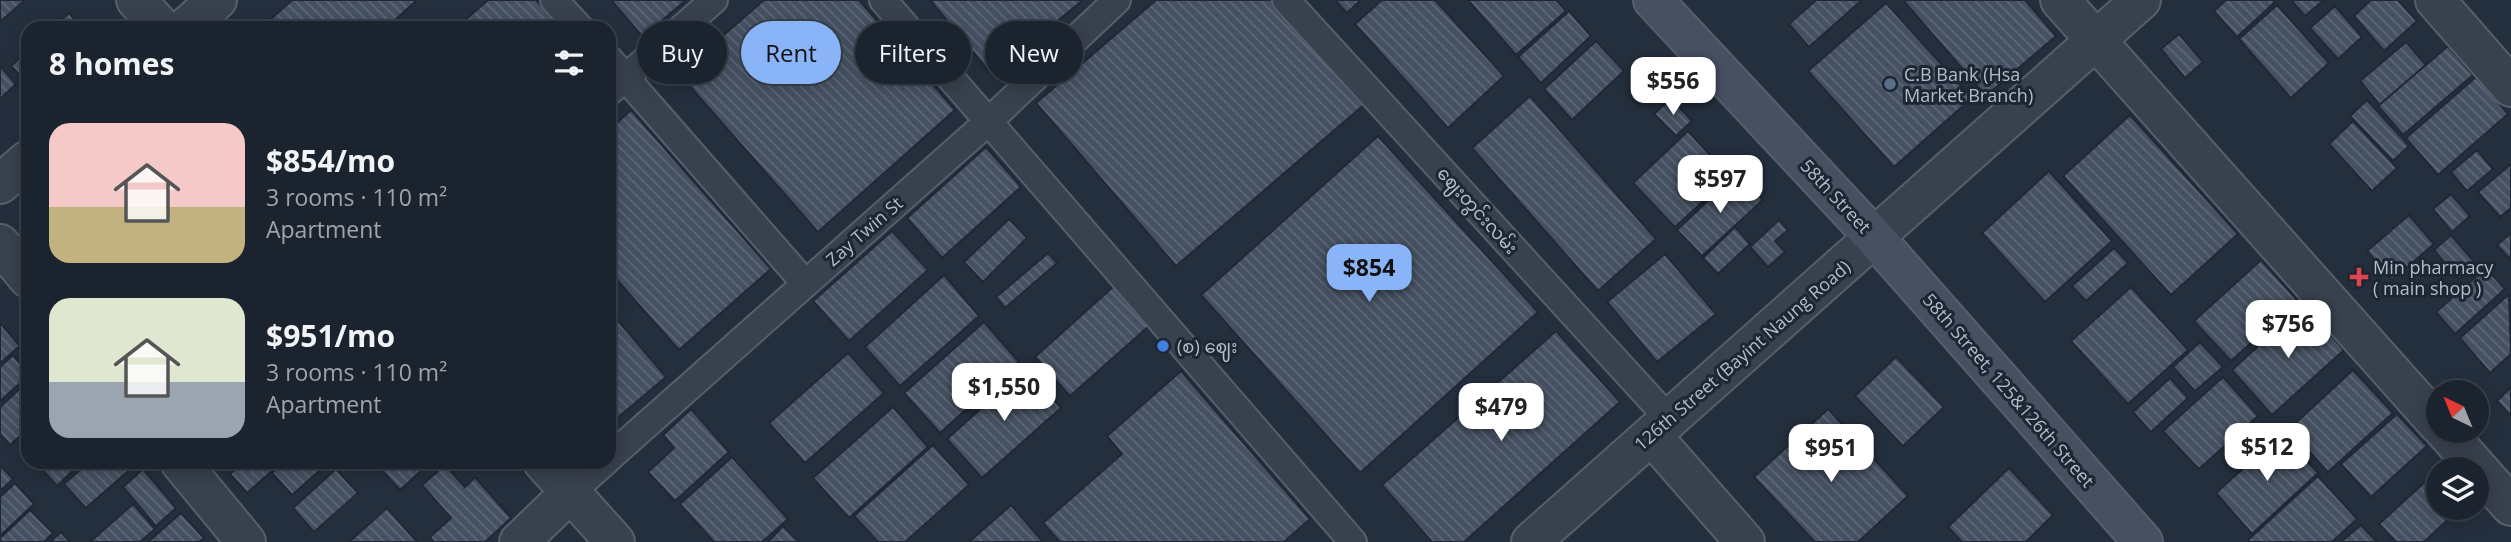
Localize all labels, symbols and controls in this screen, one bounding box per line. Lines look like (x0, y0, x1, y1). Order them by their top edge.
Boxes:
chip: Buy (637, 21, 727, 84)
chip: Rent (741, 21, 841, 84)
chip: Filters (855, 21, 971, 84)
chip: New (985, 21, 1083, 84)
text: 8 homes (49, 43, 174, 84)
icon: filters (550, 44, 588, 82)
pin: $556 (1632, 58, 1714, 117)
place label: C.B Bank (Hsa Market Branch) (1904, 62, 2033, 107)
text: $556 (1647, 64, 1699, 96)
marker: C.B Bank (Hsa Market Branch) (1882, 76, 1898, 92)
text: $854/mo (266, 140, 395, 181)
icon: home (105, 151, 189, 235)
street label: 58th Street (1796, 154, 1876, 238)
pin: $597 (1679, 156, 1761, 215)
street label: ဈေးတွင်းလမ်း (1429, 161, 1524, 262)
text: $597 (1694, 162, 1746, 194)
text: 3 rooms · 110 m² (266, 181, 447, 213)
street label: Zay Twin St (821, 191, 907, 271)
text: Apartment (266, 213, 382, 245)
pin: $854 (1328, 244, 1410, 304)
text: $854 (1343, 251, 1395, 283)
street label: 126th Street (Bayint Naung Road) (1629, 254, 1855, 456)
place label: Min pharmacy ( main shop ) (2373, 255, 2494, 300)
marker: Min pharmacy ( main shop ) (2351, 269, 2367, 285)
street label: 58th Street, 125&126th Street (1918, 288, 2100, 492)
pin: $756 (2247, 300, 2329, 360)
text: $756 (2262, 307, 2314, 339)
text: $951/mo (266, 315, 395, 356)
icon: home (105, 326, 189, 410)
place label: (စ) ဈေး (1177, 334, 1237, 362)
marker: (စ) ဈေး (1155, 338, 1171, 354)
text: 3 rooms · 110 m² (266, 356, 447, 388)
pin: $1,550 (947, 364, 1061, 423)
text: $1,550 (968, 370, 1040, 402)
north arrow (2426, 380, 2488, 443)
map controls (2426, 380, 2489, 520)
pin: $479 (1460, 384, 1542, 443)
text: Apartment (266, 388, 382, 420)
text: $479 (1475, 390, 1527, 422)
pin: $951 (1790, 424, 1872, 484)
pin: $512 (2226, 424, 2308, 483)
text: $512 (2241, 430, 2293, 462)
text: $951 (1805, 431, 1857, 463)
button: layers (2426, 457, 2489, 520)

